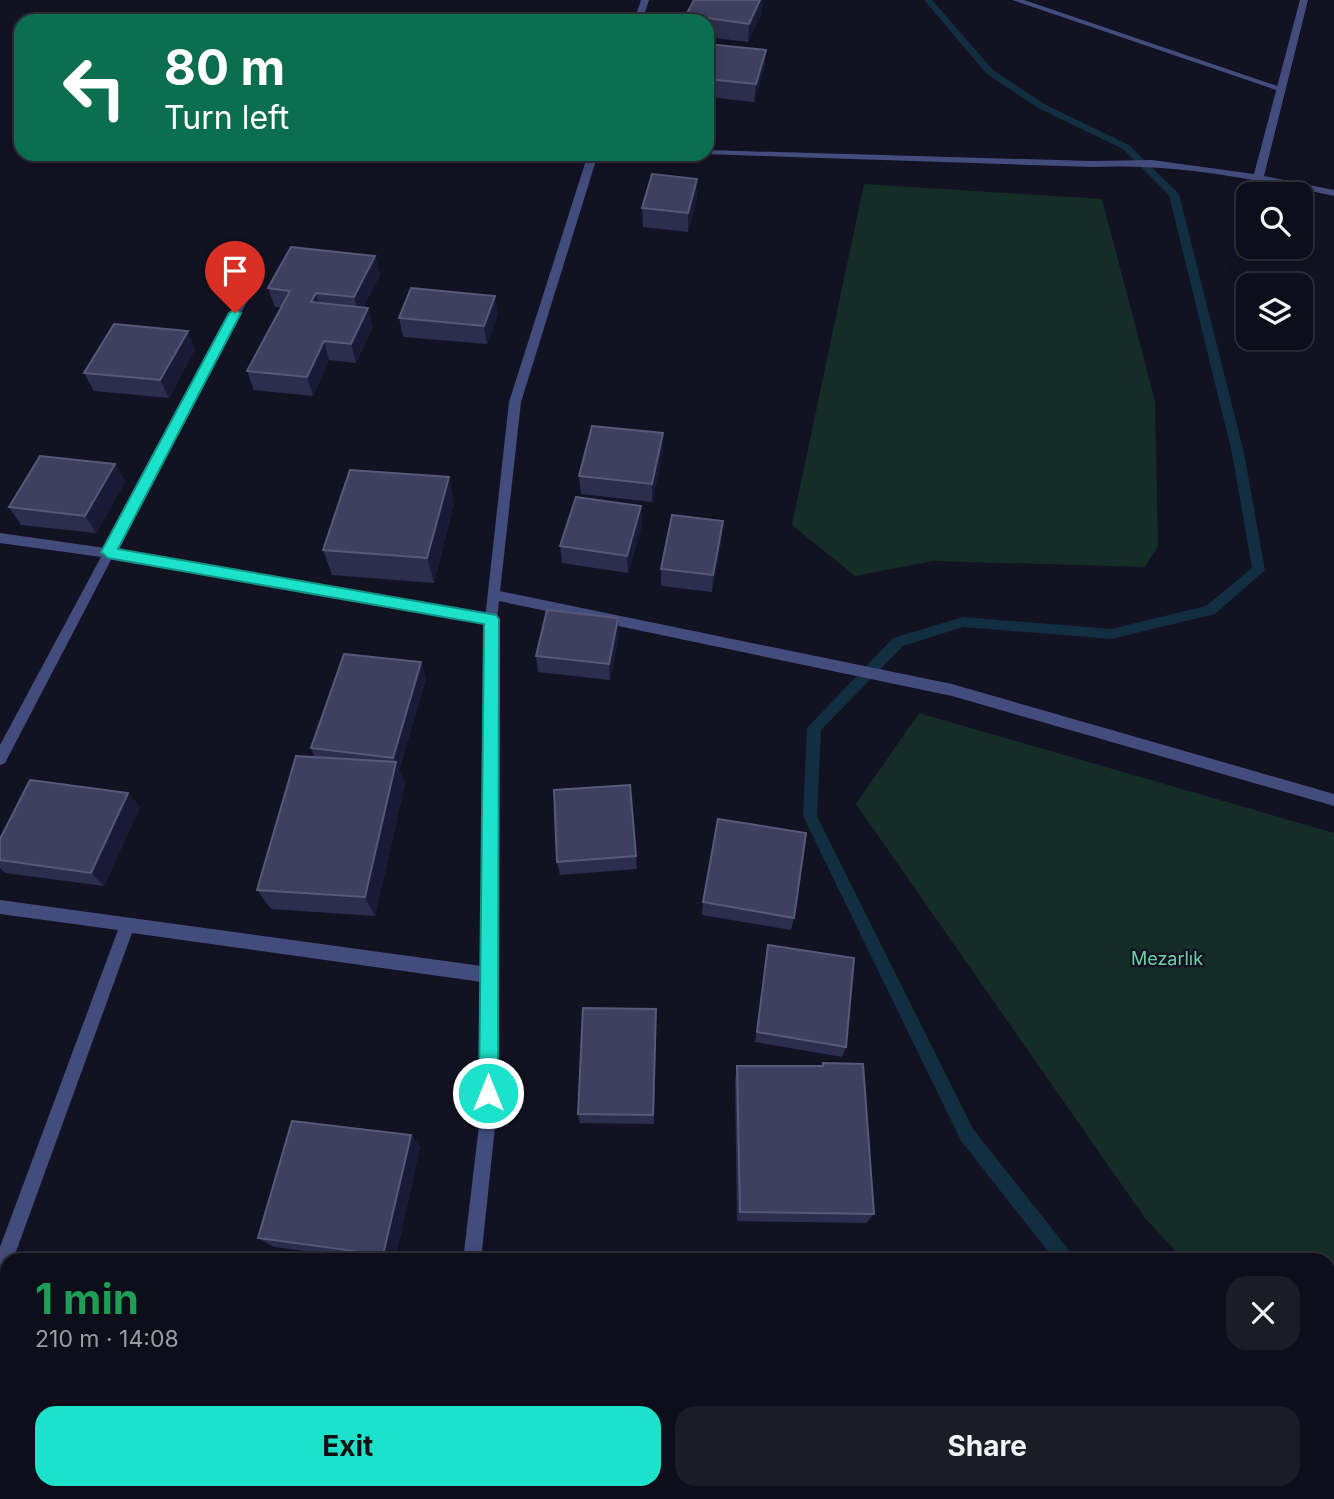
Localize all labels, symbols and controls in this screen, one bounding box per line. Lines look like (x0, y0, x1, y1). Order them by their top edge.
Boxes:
text: 80 m (164, 38, 285, 97)
icon: left (49, 42, 140, 133)
text: Turn left (164, 98, 289, 137)
map controls (1236, 182, 1313, 350)
button: search (1236, 182, 1313, 259)
pin (205, 241, 265, 313)
icon: arrive (216, 252, 254, 290)
button: layers (1236, 273, 1313, 350)
park label: Mezarlık (1131, 948, 1203, 969)
position arrow (451, 1056, 525, 1130)
text: 1 min (35, 1273, 139, 1324)
button: close (1226, 1276, 1300, 1350)
text: 210 m · 14:08 (35, 1325, 179, 1353)
button: Exit (35, 1406, 661, 1486)
button: Share (675, 1406, 1300, 1486)

